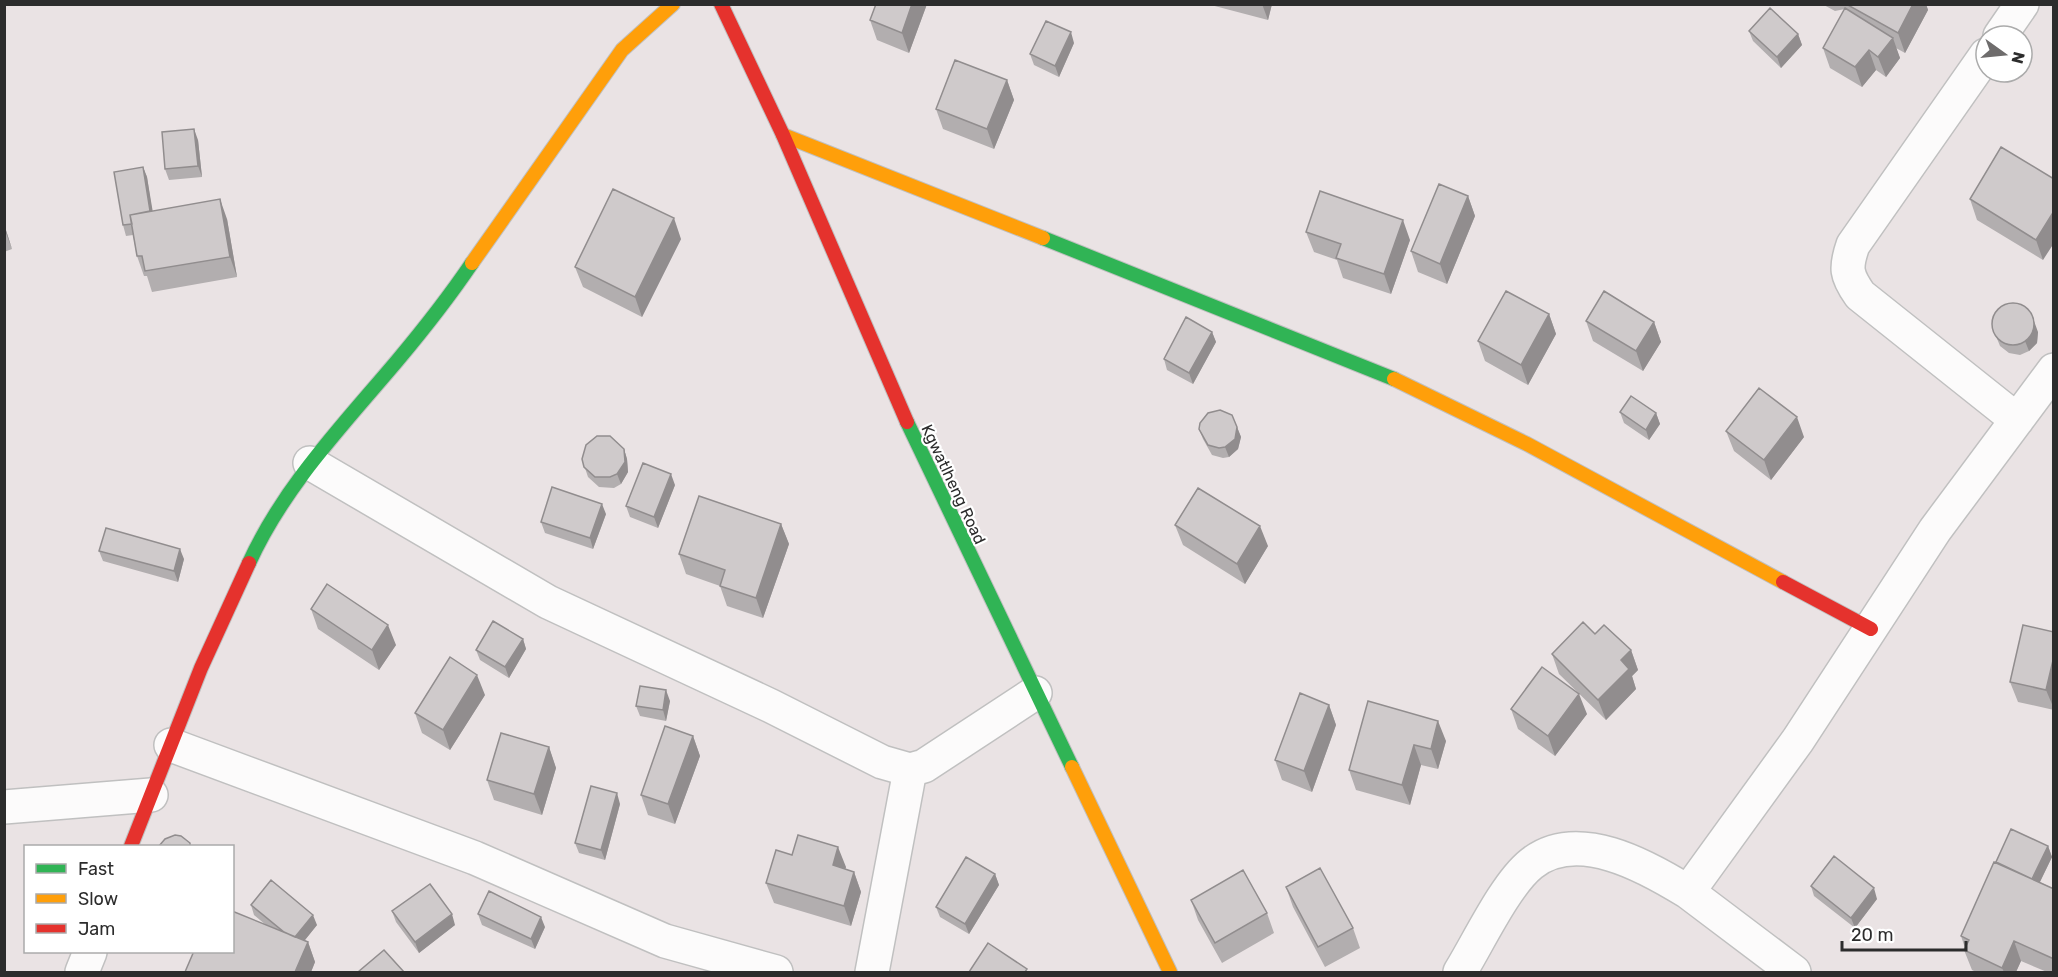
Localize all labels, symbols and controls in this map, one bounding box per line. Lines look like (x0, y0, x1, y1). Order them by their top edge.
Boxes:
north arrow (1974, 24, 2034, 84)
text: N (2007, 50, 2029, 66)
street label: Kgwatlheng Road (917, 421, 990, 547)
legend (24, 845, 234, 953)
text: Fast (78, 858, 114, 880)
text: Slow (78, 888, 118, 910)
scale bar (1842, 914, 1966, 952)
text: Jam (78, 918, 115, 940)
text: 20 m (1851, 924, 1893, 946)

